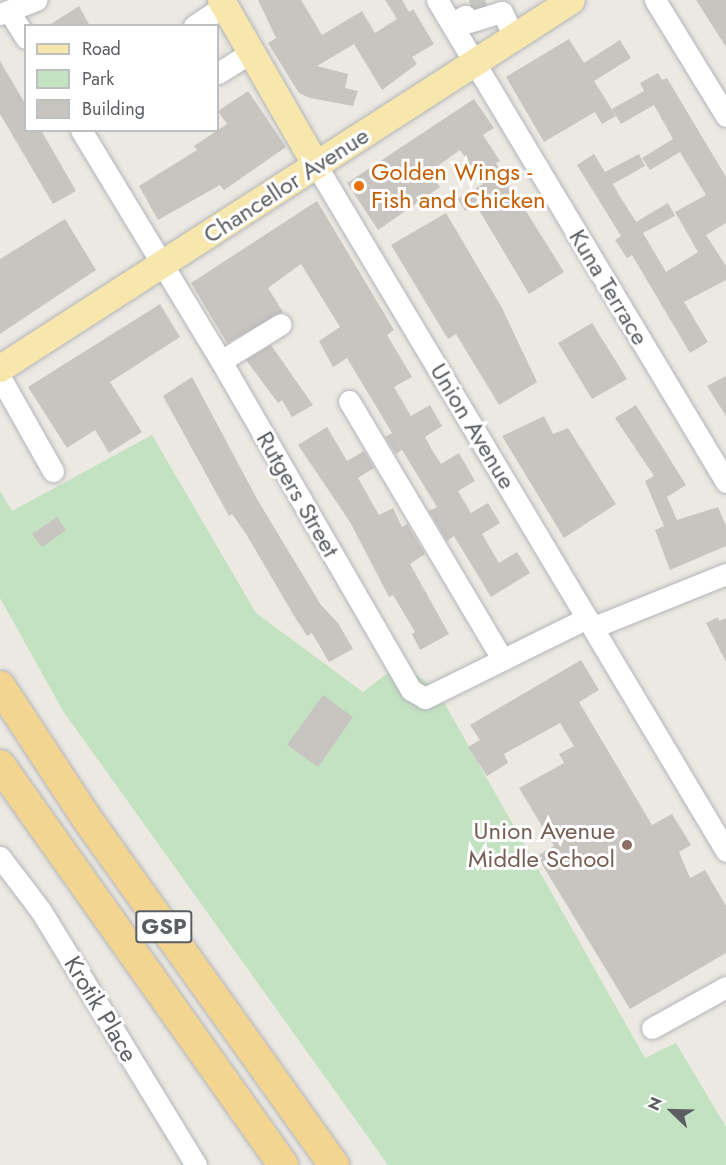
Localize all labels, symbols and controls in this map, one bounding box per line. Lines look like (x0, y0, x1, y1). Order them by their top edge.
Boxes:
legend (24, 24, 219, 132)
text: Road (82, 36, 121, 62)
text: Park (82, 66, 114, 92)
text: Building (82, 96, 145, 122)
street label: Chancellor Avenue (198, 121, 374, 249)
place label: Golden Wings - Fish and Chicken (371, 158, 546, 214)
marker: Golden Wings - Fish and Chicken (352, 179, 366, 193)
street label: Kuna Terrace (563, 224, 655, 350)
street label: Union Avenue (424, 358, 522, 494)
street label: Rutgers Street (250, 426, 346, 562)
place label: Union Avenue Middle School (468, 817, 615, 873)
marker: Union Avenue Middle School (620, 838, 634, 852)
road number: GSP (134, 908, 194, 946)
street label: Krotik Place (58, 951, 144, 1067)
north arrow (642, 1081, 702, 1141)
text: N (642, 1093, 668, 1114)

